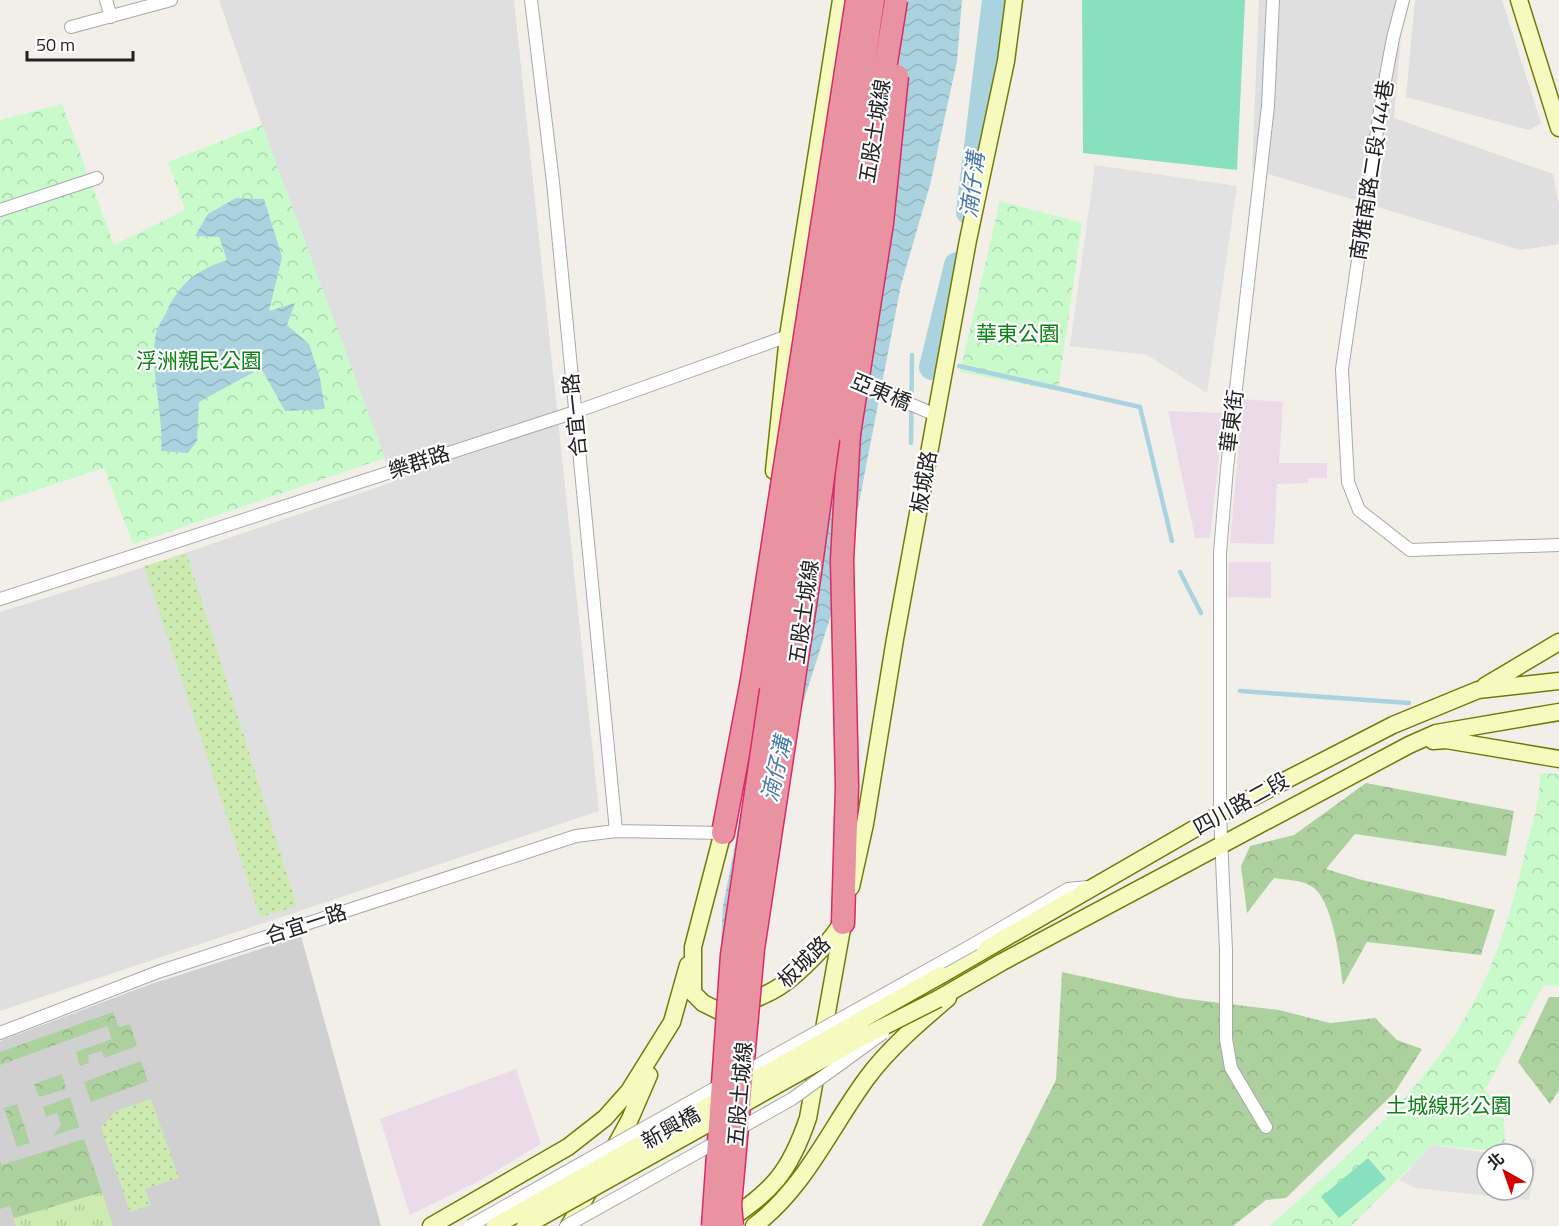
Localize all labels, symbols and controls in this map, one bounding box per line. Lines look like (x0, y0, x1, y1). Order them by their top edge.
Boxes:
scale bar (27, 24, 134, 62)
text: 50 m (36, 31, 75, 58)
street label: 五股土城線 (850, 76, 898, 185)
street label: 南雅南路二段144巷 (1341, 77, 1401, 262)
water label: 湳仔溝 (951, 147, 993, 220)
park label: 華東公園 (976, 317, 1060, 349)
park label: 浮洲親民公園 (136, 344, 262, 376)
street label: 亞東橋 (846, 364, 917, 418)
street label: 合宜一路 (554, 372, 594, 459)
street label: 華東街 (1211, 388, 1251, 454)
street label: 樂群路 (384, 436, 454, 486)
street label: 板城路 (902, 448, 944, 516)
street label: 五股土城線 (780, 558, 826, 666)
water label: 湳仔溝 (752, 730, 801, 805)
street label: 四川路二段 (1187, 764, 1294, 843)
street label: 合宜一路 (261, 895, 351, 951)
street label: 板城路 (770, 928, 837, 995)
street label: 五股土城線 (718, 1040, 760, 1148)
park label: 土城線形公園 (1386, 1089, 1512, 1121)
street label: 新興橋 (635, 1098, 706, 1156)
north arrow (1475, 1142, 1535, 1202)
text: 北 (1482, 1146, 1509, 1175)

